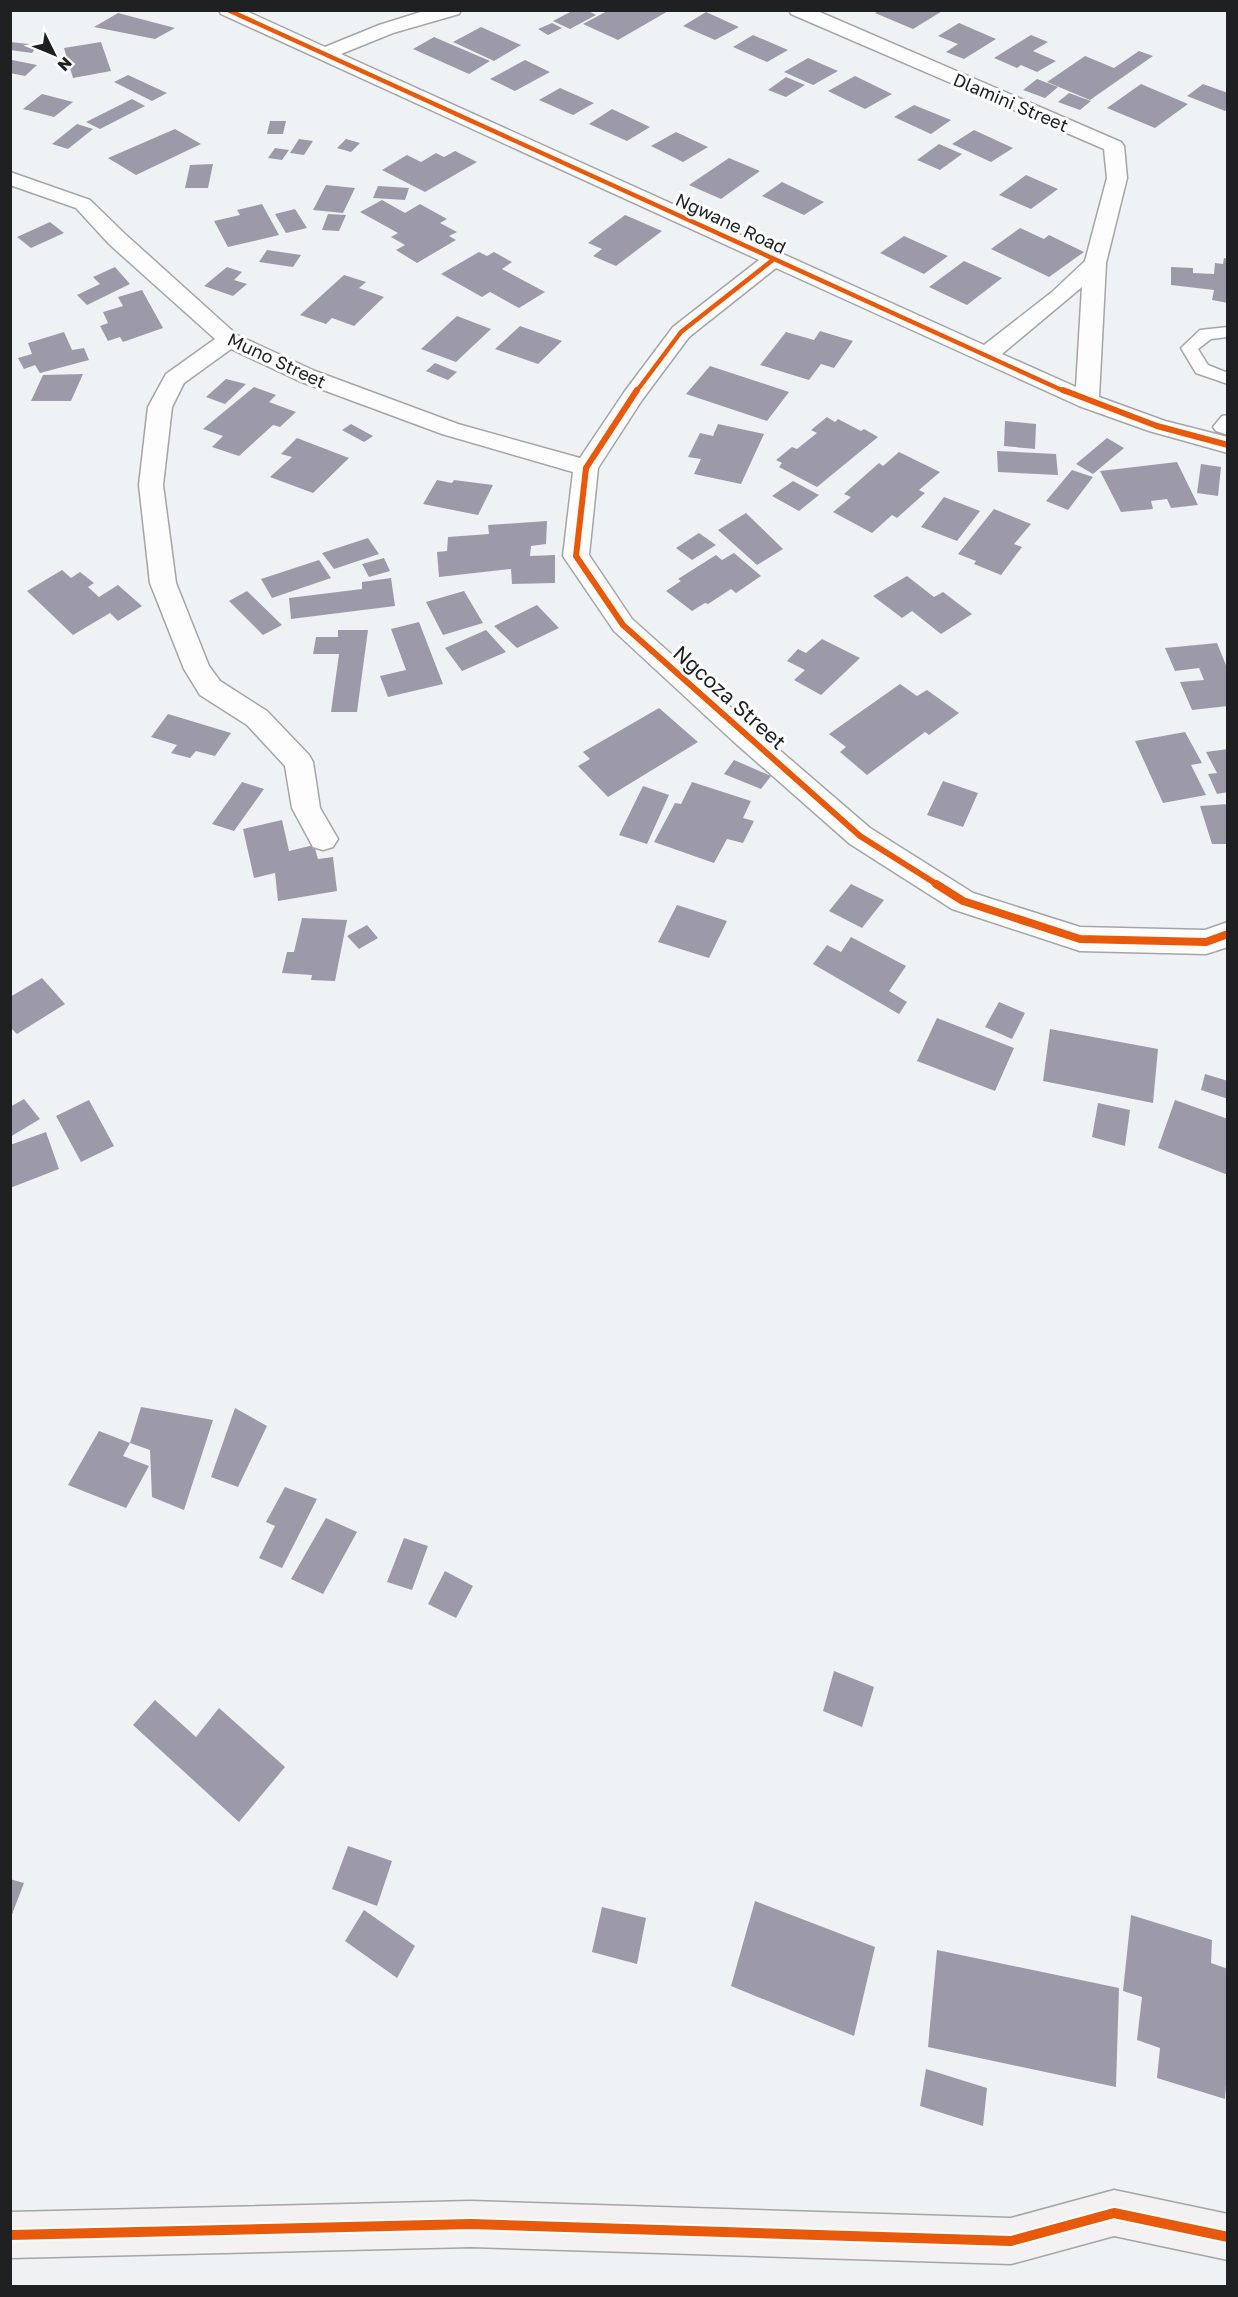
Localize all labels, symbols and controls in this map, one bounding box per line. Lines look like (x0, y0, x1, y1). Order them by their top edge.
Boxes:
north arrow (24, 24, 84, 84)
text: N (54, 53, 76, 76)
street label: Dlamini Street (950, 68, 1072, 136)
street label: Ngwane Road (672, 188, 790, 258)
street label: Muno Street (224, 328, 330, 392)
street label: Ngcoza Street (668, 640, 792, 754)

